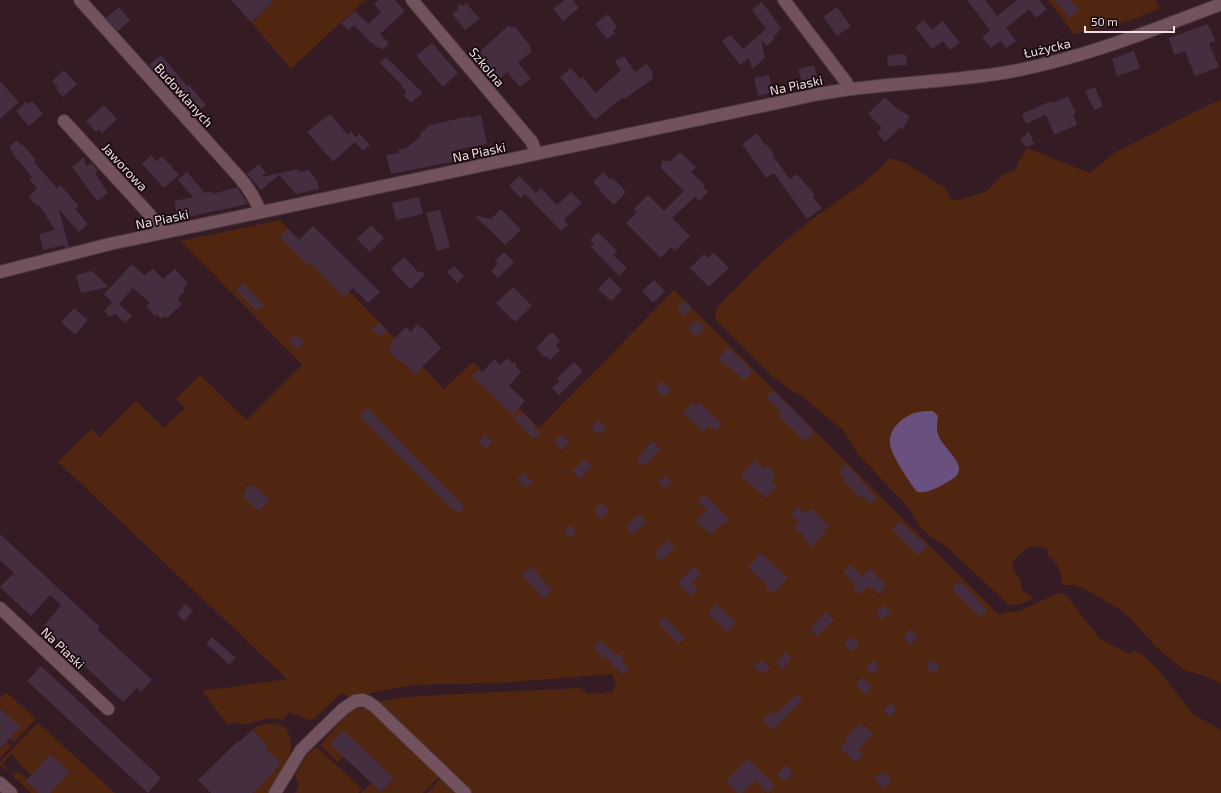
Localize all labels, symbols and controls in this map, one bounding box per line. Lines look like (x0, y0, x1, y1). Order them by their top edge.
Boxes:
scale bar (1085, 8, 1174, 34)
text: 50 m (1091, 14, 1118, 28)
street label: Łużycka (1022, 35, 1072, 61)
street label: Szkolna (466, 44, 508, 90)
street label: Budowlanych (151, 60, 217, 130)
street label: Na Piaski (768, 72, 824, 98)
street label: Na Piaski (451, 139, 507, 165)
street label: Jaworowa (99, 140, 151, 194)
street label: Na Piaski (134, 206, 190, 232)
street label: Na Piaski (38, 624, 88, 672)

